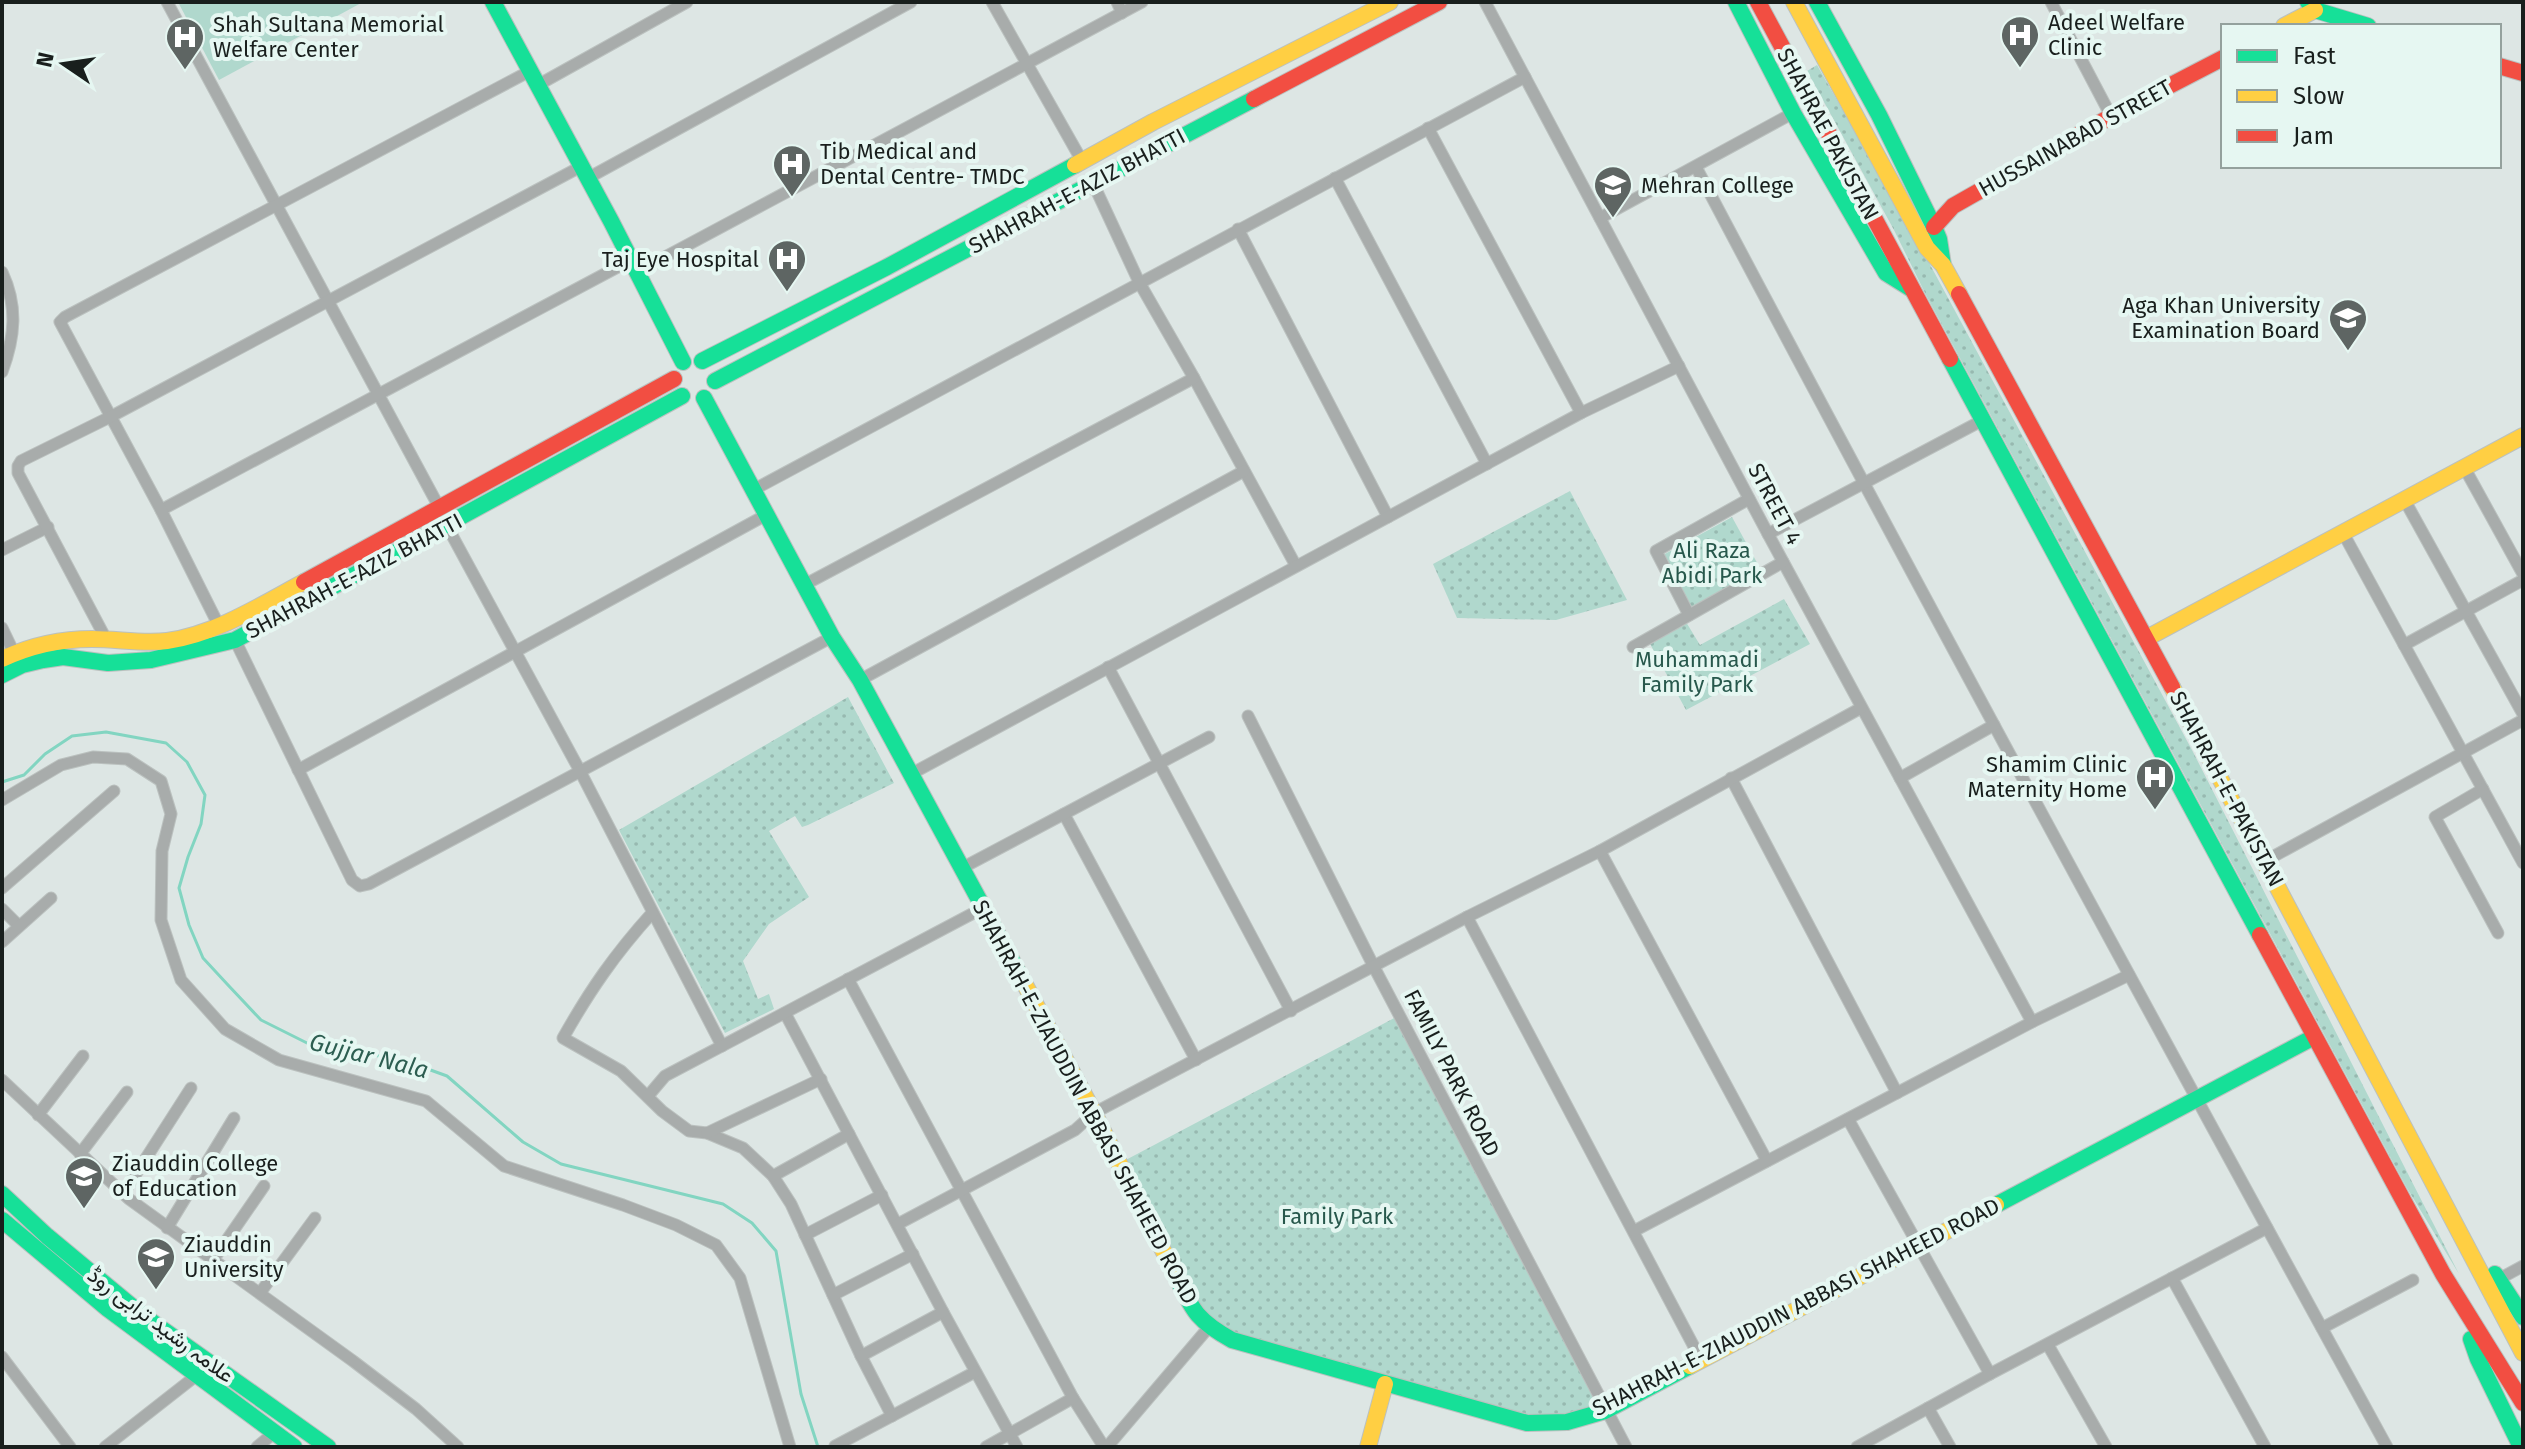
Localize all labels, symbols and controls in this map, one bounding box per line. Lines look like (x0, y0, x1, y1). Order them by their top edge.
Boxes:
place label: Adeel Welfare Clinic (2048, 9, 2185, 61)
place label: Shah Sultana Memorial Welfare Center (213, 11, 444, 63)
hospital icon: Adeel Welfare Clinic (1999, 14, 2041, 69)
hospital icon: Shah Sultana Memorial Welfare Center (164, 16, 206, 71)
north arrow (24, 24, 104, 104)
legend (2221, 24, 2501, 168)
text: Fast (2293, 42, 2336, 70)
street label: SHAHRAE PAKISTAN (1771, 43, 1885, 225)
text: N (30, 49, 60, 70)
street label: HUSSAINABAD STREET (1974, 73, 2177, 202)
text: Slow (2293, 82, 2344, 110)
street label: SHAHRAH-E-AZIZ BHATTI (964, 122, 1190, 260)
text: Jam (2293, 122, 2334, 150)
place label: Tib Medical and Dental Centre- TMDC (820, 138, 1025, 190)
hospital icon: Tib Medical and Dental Centre- TMDC (771, 143, 813, 198)
school or university icon: Mehran College (1592, 164, 1634, 219)
place label: Mehran College (1641, 172, 1794, 199)
hospital icon: Taj Eye Hospital (766, 238, 808, 293)
place label: Taj Eye Hospital (602, 246, 759, 273)
place label: Aga Khan University Examination Board (2122, 292, 2320, 344)
school or university icon: Aga Khan University Examination Board (2327, 297, 2369, 352)
street label: STREET 4 (1742, 459, 1808, 550)
street label: SHAHRAH-E-AZIZ BHATTI (241, 507, 467, 645)
park label: Ali Raza Abidi Park (1662, 537, 1763, 589)
park label: Muhammadi Family Park (1635, 646, 1759, 698)
street label: SHAHRAH-E-PAKISTAN (2164, 687, 2290, 891)
place label: Shamim Clinic Maternity Home (1968, 751, 2127, 803)
hospital icon: Shamim Clinic Maternity Home (2134, 756, 2176, 811)
street label: SHAHRAH-E-ZIAUDDIN ABBASI SHAHEED ROAD (967, 895, 1203, 1309)
street label: FAMILY PARK ROAD (1398, 985, 1506, 1161)
water label: Gujjar Nala (307, 1028, 431, 1084)
place label: Ziauddin College of Education (112, 1150, 278, 1202)
school or university icon: Ziauddin College of Education (63, 1155, 105, 1210)
street label: SHAHRAH-E-ZIAUDDIN ABBASI SHAHEED ROAD (1588, 1192, 2004, 1422)
park label: Family Park (1281, 1203, 1394, 1230)
place label: Ziauddin University (184, 1231, 284, 1283)
school or university icon: Ziauddin University (135, 1236, 177, 1291)
street label: علامہ رشید ترابی روڈ (83, 1261, 239, 1389)

